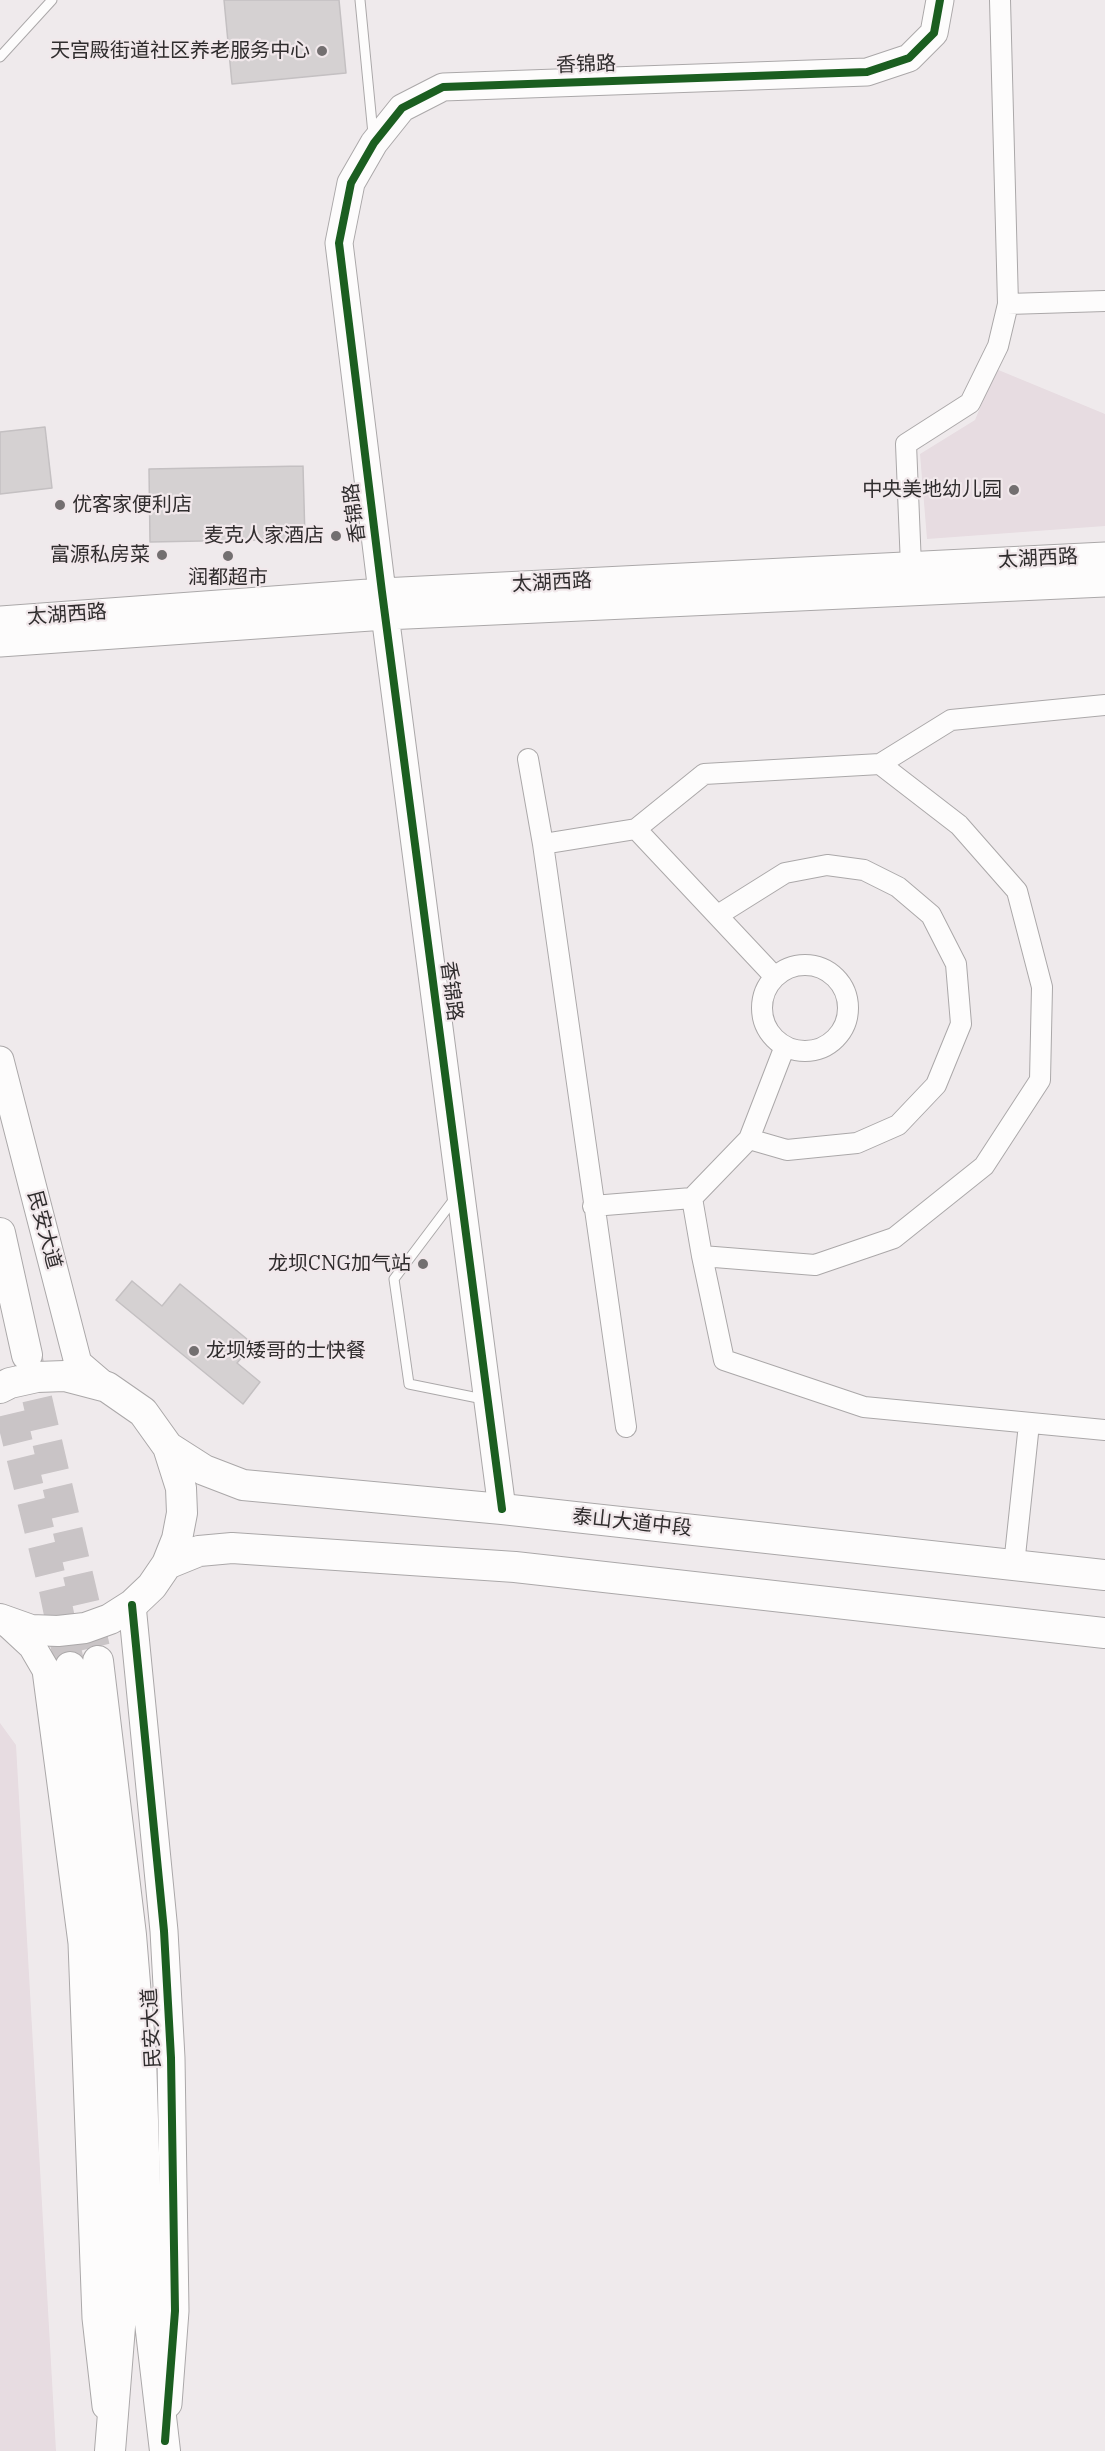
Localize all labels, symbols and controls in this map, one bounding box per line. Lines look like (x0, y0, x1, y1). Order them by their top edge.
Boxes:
place label: 天宫殿街道社区养老服务中心 (50, 39, 310, 63)
marker: 天宫殿街道社区养老服务中心 (315, 44, 329, 58)
street label: 香锦路 (556, 52, 616, 78)
place label: 中央美地幼儿园 (862, 478, 1002, 502)
street label: 香锦路 (339, 482, 371, 544)
marker: 中央美地幼儿园 (1007, 483, 1021, 497)
place label: 优客家便利店 (72, 493, 192, 517)
marker: 优客家便利店 (53, 498, 67, 512)
place label: 麦克人家酒店 (204, 524, 324, 548)
marker: 麦克人家酒店 (329, 529, 343, 543)
place label: 富源私房菜 (50, 543, 150, 567)
street label: 太湖西路 (997, 545, 1079, 573)
marker: 富源私房菜 (155, 548, 169, 562)
marker: 润都超市 (221, 549, 235, 563)
place label: 润都超市 (188, 566, 268, 590)
street label: 太湖西路 (511, 569, 593, 597)
street label: 太湖西路 (26, 600, 108, 630)
street label: 香锦路 (435, 960, 467, 1022)
street label: 民安大道 (22, 1188, 66, 1272)
place label: 龙坝CNG加气站 (268, 1252, 411, 1276)
marker: 龙坝CNG加气站 (416, 1257, 430, 1271)
place label: 龙坝矮哥的士快餐 (206, 1339, 366, 1363)
marker: 龙坝矮哥的士快餐 (187, 1344, 201, 1358)
street label: 泰山大道中段 (571, 1505, 693, 1541)
street label: 民安大道 (138, 1987, 166, 2069)

